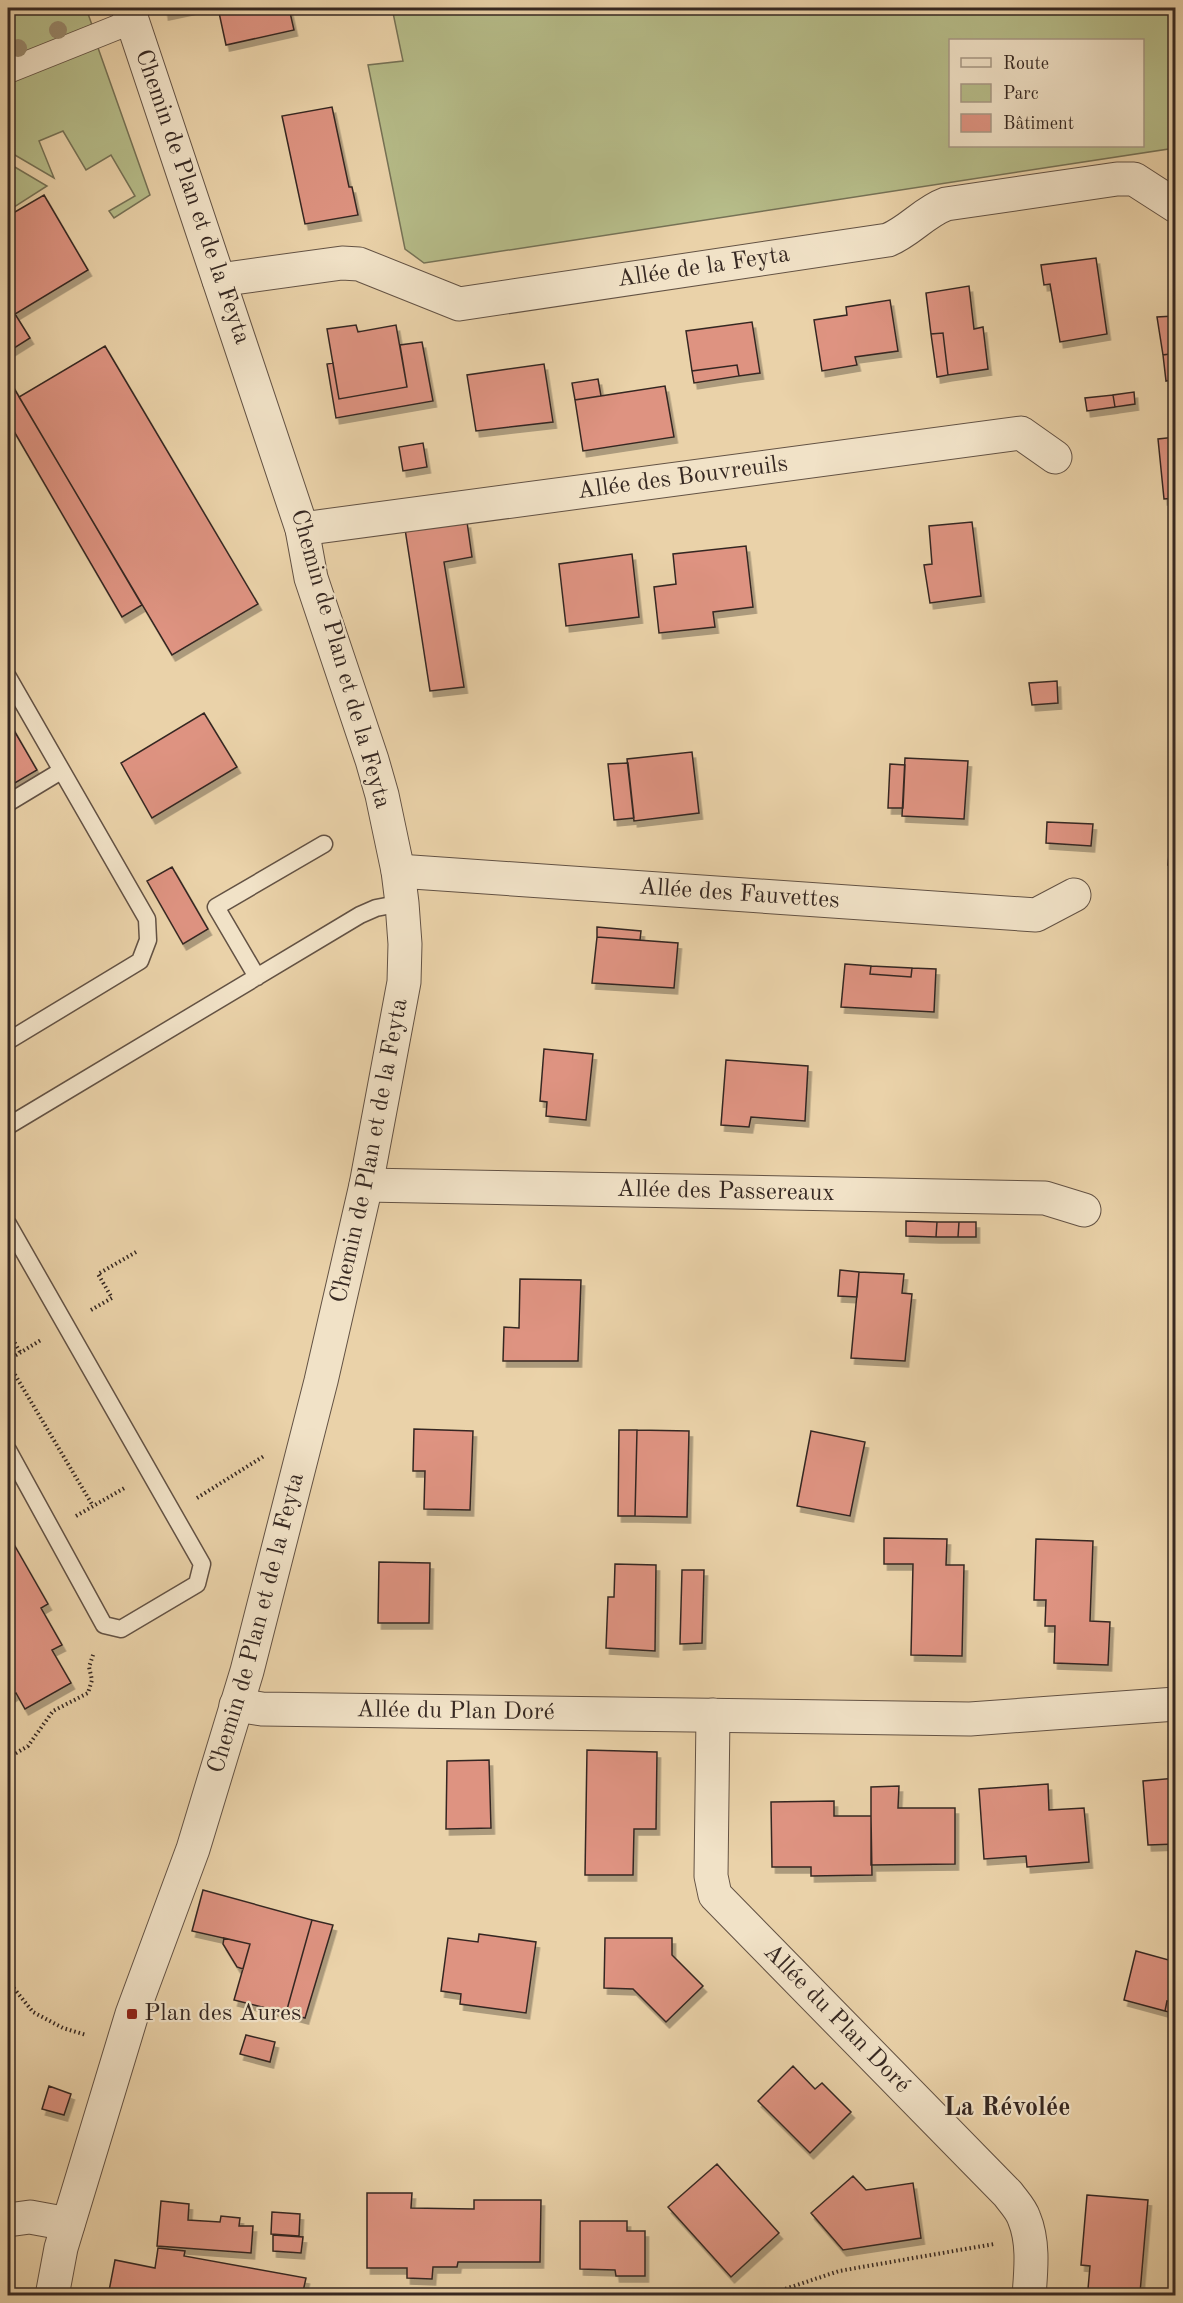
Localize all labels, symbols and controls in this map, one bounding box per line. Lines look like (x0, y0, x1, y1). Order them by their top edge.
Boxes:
legend (949, 39, 1144, 147)
street label: Chemin de Plan et de la Feyta (130, 47, 254, 348)
text: Route (1003, 55, 1049, 73)
text: Parc (1003, 85, 1039, 103)
text: Bâtiment (1003, 115, 1074, 133)
street label: Allée de la Feyta (616, 243, 791, 292)
street label: Allée des Bouvreuils (576, 452, 789, 504)
street label: Chemin de Plan et de la Feyta (286, 507, 394, 811)
street label: Allée des Fauvettes (638, 876, 840, 913)
street label: Chemin de Plan et de la Feyta (327, 996, 413, 1305)
street label: Allée des Passereaux (617, 1178, 835, 1206)
street label: Chemin de Plan et de la Feyta (205, 1470, 309, 1776)
street label: Allée du Plan Doré (356, 1698, 555, 1725)
street label: Allée du Plan Doré (759, 1940, 914, 2098)
place label: Plan des Aures (144, 2002, 302, 2026)
marker: Plan des Aures (125, 2007, 139, 2021)
district label: La Révolée (943, 2095, 1071, 2121)

